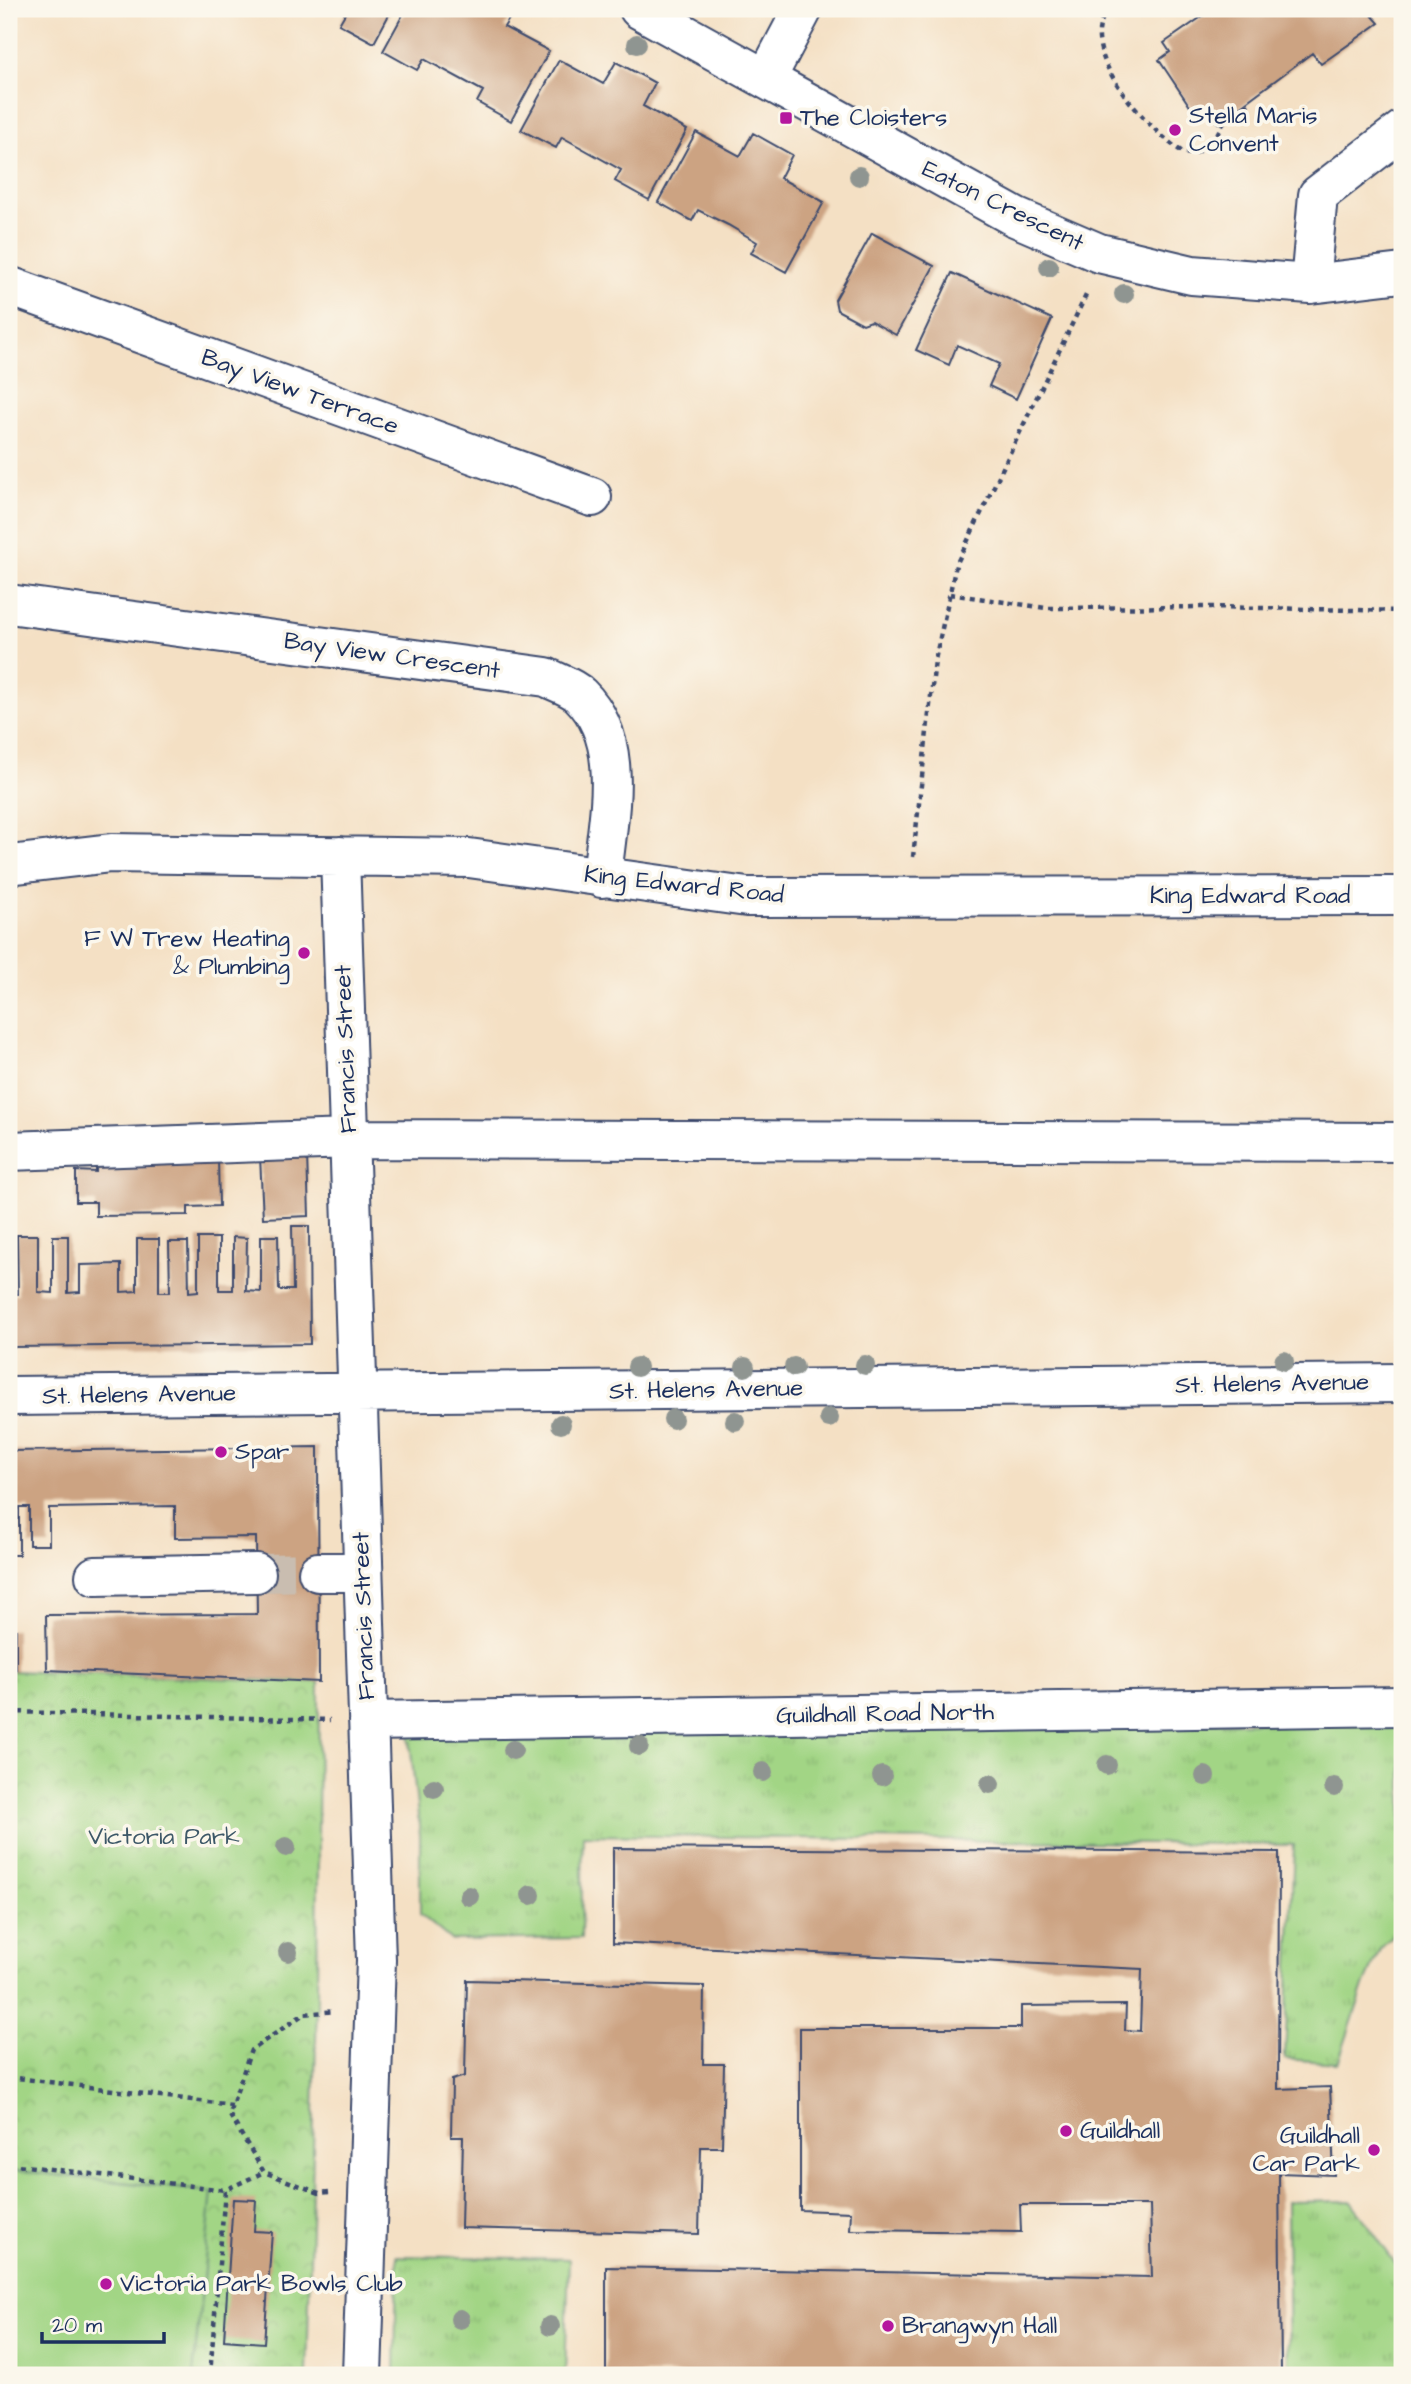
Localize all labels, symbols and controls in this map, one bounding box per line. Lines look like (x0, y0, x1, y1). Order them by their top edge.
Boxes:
place label: Stella Maris Convent (1189, 99, 1317, 161)
place label: The Cloisters (800, 101, 947, 135)
marker: The Cloisters (778, 110, 794, 126)
marker: Stella Maris Convent (1167, 122, 1183, 138)
street label: Eaton Crescent (916, 152, 1090, 260)
street label: Bay View Terrace (196, 341, 403, 444)
street label: Bay View Crescent (282, 624, 503, 689)
street label: King Edward Road (582, 858, 786, 913)
street label: King Edward Road (1150, 879, 1350, 914)
place label: F W Trew Heating & Plumbing (84, 922, 290, 985)
marker: F W Trew Heating & Plumbing (296, 945, 312, 961)
street label: Francis Street (326, 964, 366, 1134)
street label: St. Helens Avenue (1175, 1365, 1369, 1403)
street label: St. Helens Avenue (609, 1371, 803, 1409)
street label: St. Helens Avenue (42, 1376, 236, 1414)
place label: Spar (235, 1435, 289, 1469)
marker: Spar (213, 1444, 229, 1460)
street label: Francis Street (344, 1531, 384, 1701)
street label: Guildhall Road North (776, 1695, 994, 1733)
park label: Victoria Park (88, 1820, 240, 1854)
place label: Guildhall (1080, 2114, 1160, 2148)
place label: Guildhall Car Park (1252, 2119, 1360, 2181)
marker: Guildhall (1058, 2123, 1074, 2139)
marker: Guildhall Car Park (1366, 2142, 1382, 2158)
place label: Victoria Park Bowls Club (120, 2267, 403, 2301)
marker: Victoria Park Bowls Club (98, 2276, 114, 2292)
scale bar (42, 2300, 164, 2344)
place label: Brangwyn Hall (902, 2309, 1057, 2344)
text: 20 m (52, 2311, 103, 2340)
marker: Brangwyn Hall (880, 2318, 896, 2334)

